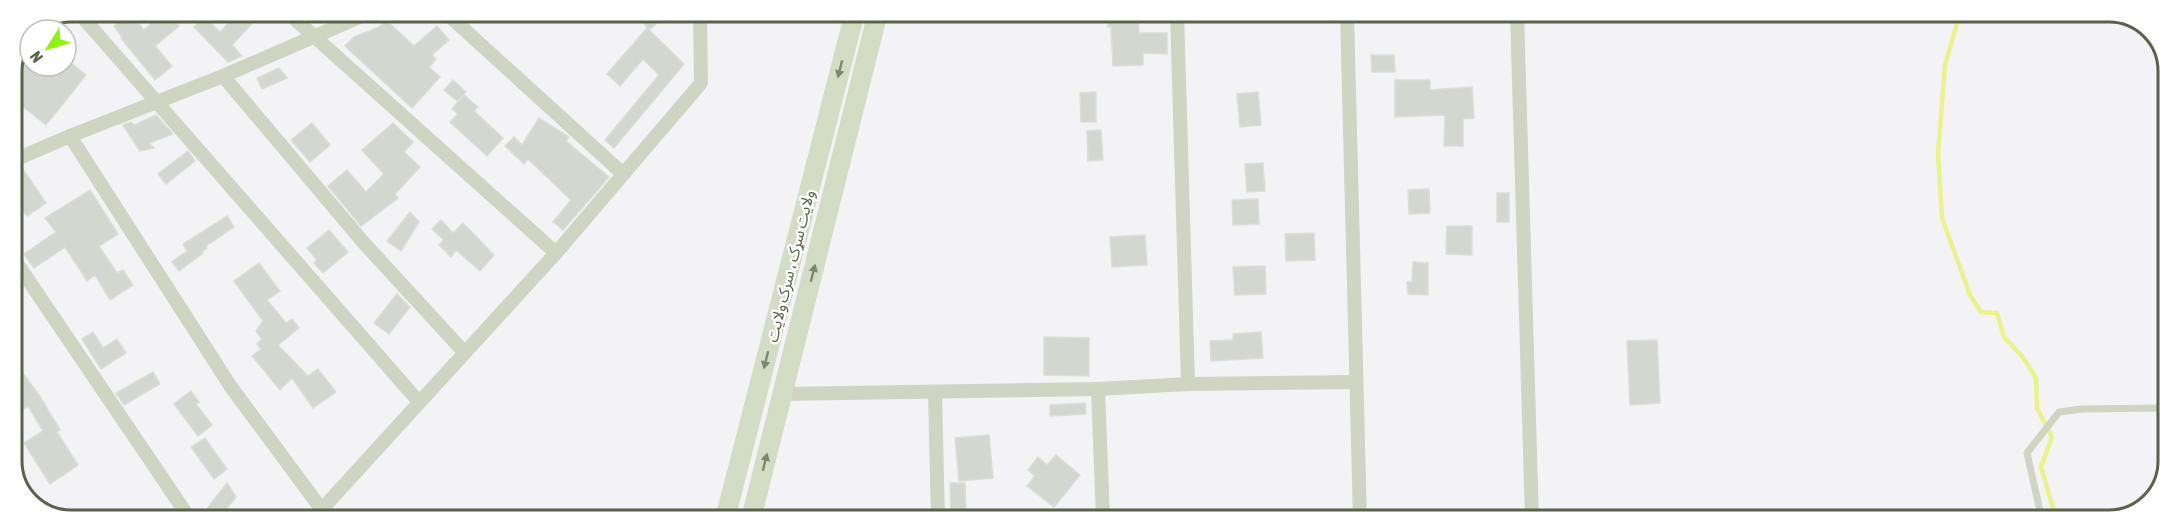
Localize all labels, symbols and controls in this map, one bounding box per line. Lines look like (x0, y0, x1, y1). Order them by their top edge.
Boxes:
north arrow (18, 18, 78, 78)
text: N (26, 48, 46, 66)
one-way arrow (835, 60, 845, 78)
street label: ولایت سړک ، سرک ولایت (762, 188, 819, 344)
one-way arrow (808, 264, 818, 283)
one-way arrow (761, 351, 771, 369)
one-way arrow (761, 453, 771, 472)

